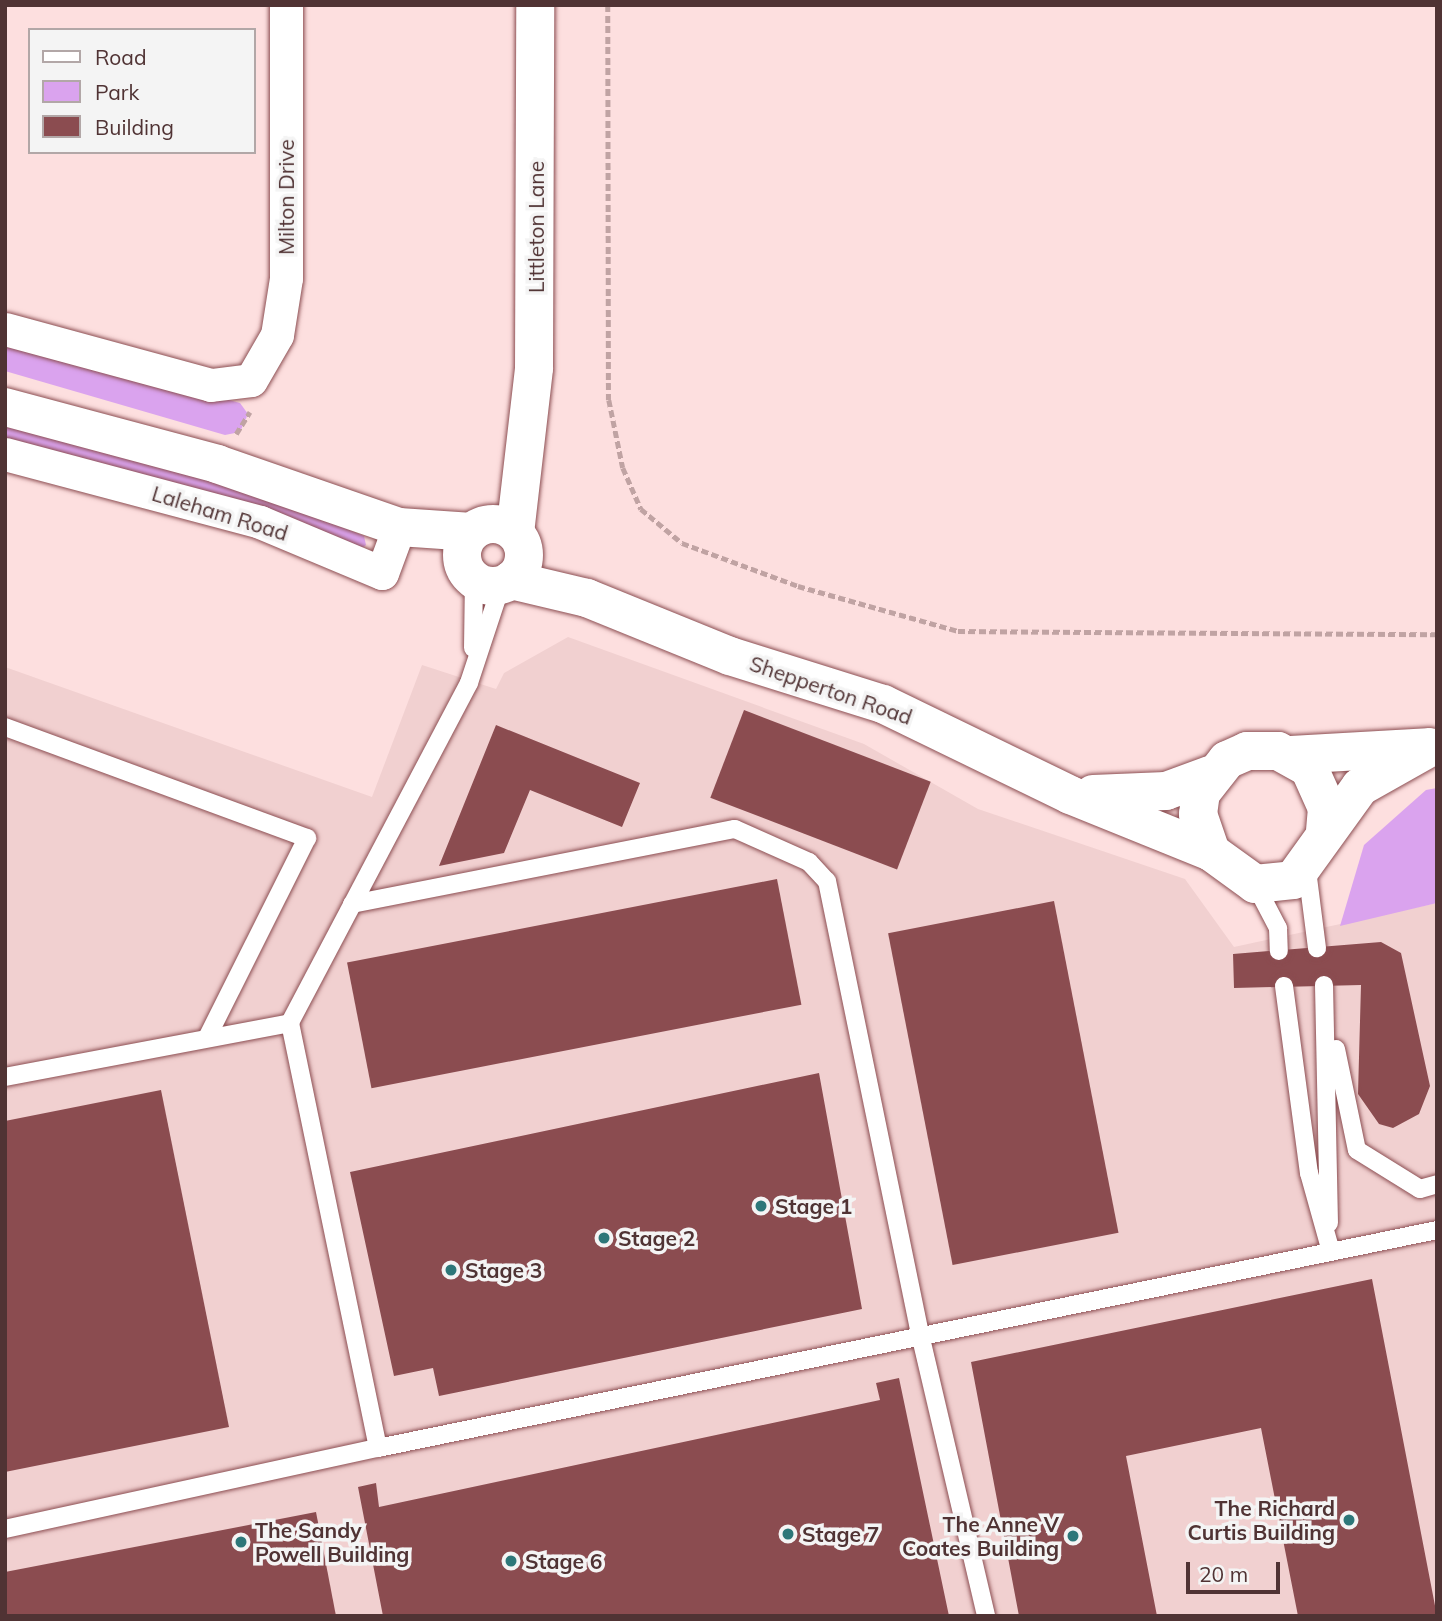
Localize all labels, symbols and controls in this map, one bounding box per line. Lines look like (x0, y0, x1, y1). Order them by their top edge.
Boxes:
legend (28, 28, 256, 154)
text: Road (95, 44, 146, 70)
text: Park (95, 79, 139, 105)
text: Building (95, 114, 174, 140)
street label: Milton Drive (273, 139, 299, 255)
street label: Littleton Lane (523, 161, 549, 293)
street label: Laleham Road (149, 480, 291, 546)
street label: Shepperton Road (746, 650, 916, 730)
place label: Stage 1 (775, 1193, 852, 1219)
marker: Stage 1 (753, 1198, 769, 1214)
place label: Stage 2 (618, 1225, 695, 1251)
marker: Stage 2 (596, 1230, 612, 1246)
place label: Stage 3 (465, 1257, 542, 1283)
marker: Stage 3 (443, 1262, 459, 1278)
place label: The Richard Curtis Building (1188, 1495, 1335, 1545)
place label: The Anne V Coates Building (902, 1511, 1059, 1561)
marker: The Richard Curtis Building (1341, 1512, 1357, 1528)
place label: The Sandy Powell Building (255, 1517, 409, 1567)
place label: Stage 7 (802, 1521, 879, 1547)
marker: Stage 7 (780, 1526, 796, 1542)
marker: The Anne V Coates Building (1065, 1528, 1081, 1544)
marker: The Sandy Powell Building (233, 1534, 249, 1550)
place label: Stage 6 (525, 1548, 602, 1574)
scale bar (1190, 1548, 1284, 1592)
marker: Stage 6 (503, 1553, 519, 1569)
text: 20 m (1199, 1561, 1248, 1587)

